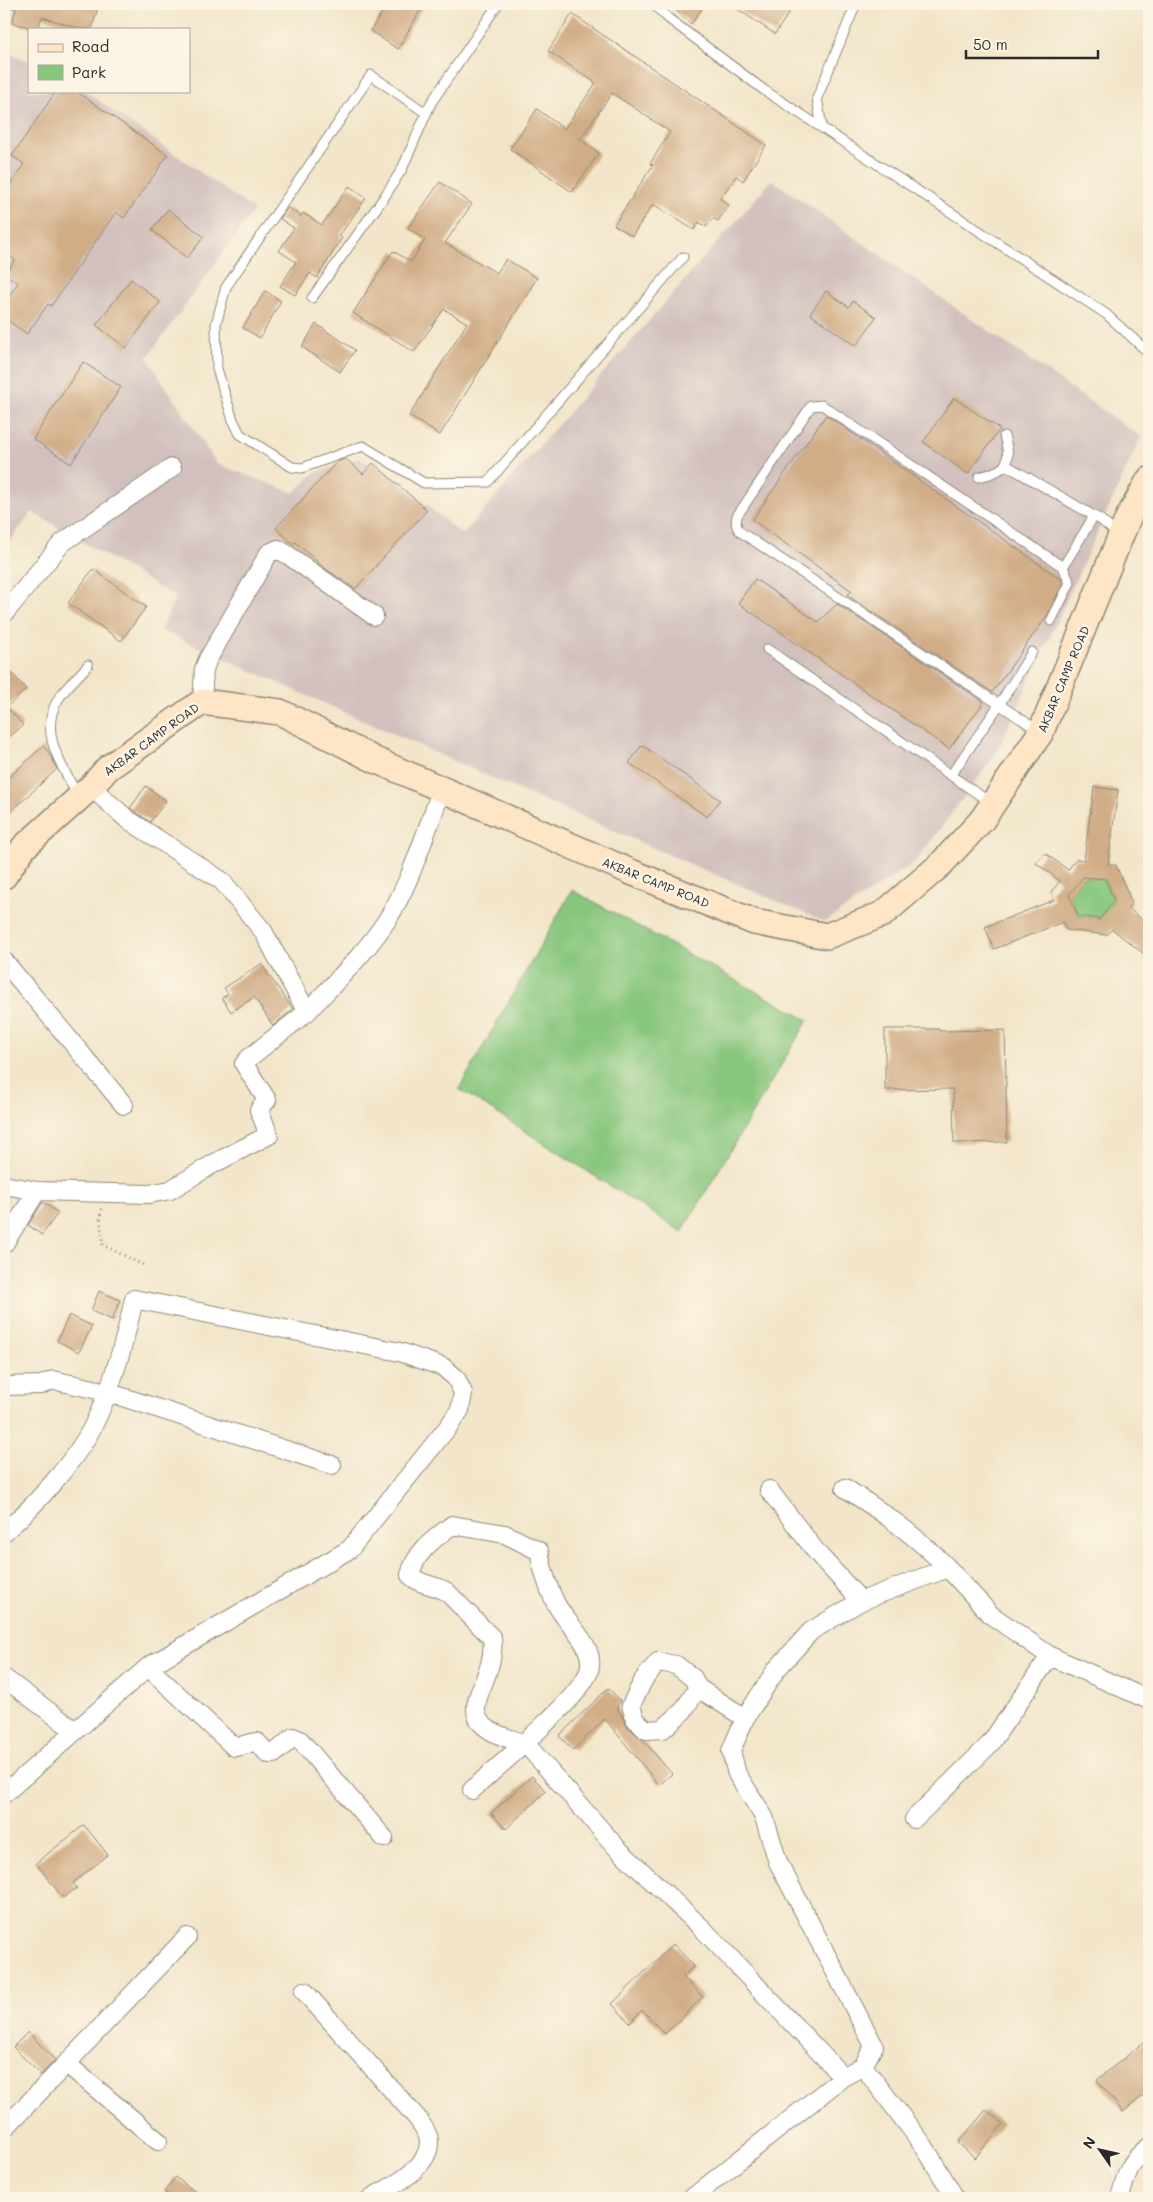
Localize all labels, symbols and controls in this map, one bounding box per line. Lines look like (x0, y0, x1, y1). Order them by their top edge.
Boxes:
legend (28, 28, 190, 92)
scale bar (966, 28, 1098, 60)
text: 50 m (973, 34, 1008, 54)
text: Road (72, 36, 109, 56)
text: Park (72, 62, 106, 82)
street label: AKBAR CAMP ROAD (1033, 623, 1093, 735)
street label: AKBAR CAMP ROAD (100, 699, 202, 779)
street label: AKBAR CAMP ROAD (600, 853, 712, 911)
north arrow (1076, 2124, 1126, 2174)
text: N (1078, 2133, 1100, 2152)

